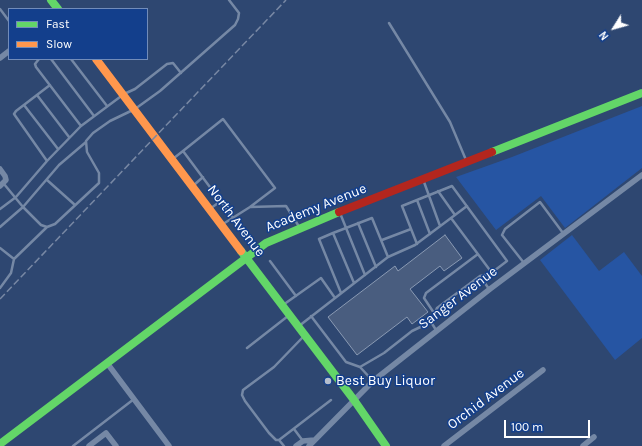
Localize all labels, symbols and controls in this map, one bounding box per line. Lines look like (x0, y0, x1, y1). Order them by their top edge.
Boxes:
legend (8, 8, 148, 60)
north arrow (594, 8, 634, 48)
text: Fast (46, 17, 69, 31)
text: N (596, 28, 612, 43)
text: Slow (46, 37, 72, 51)
street label: Academy Avenue (263, 180, 369, 236)
street label: North Avenue (204, 182, 268, 260)
street label: Sanger Avenue (415, 263, 501, 333)
street label: Orchid Avenue (444, 365, 528, 433)
place label: Best Buy Liquor (336, 373, 435, 389)
marker: Best Buy Liquor (323, 376, 333, 386)
scale bar (506, 412, 592, 438)
text: 100 m (511, 420, 543, 434)

